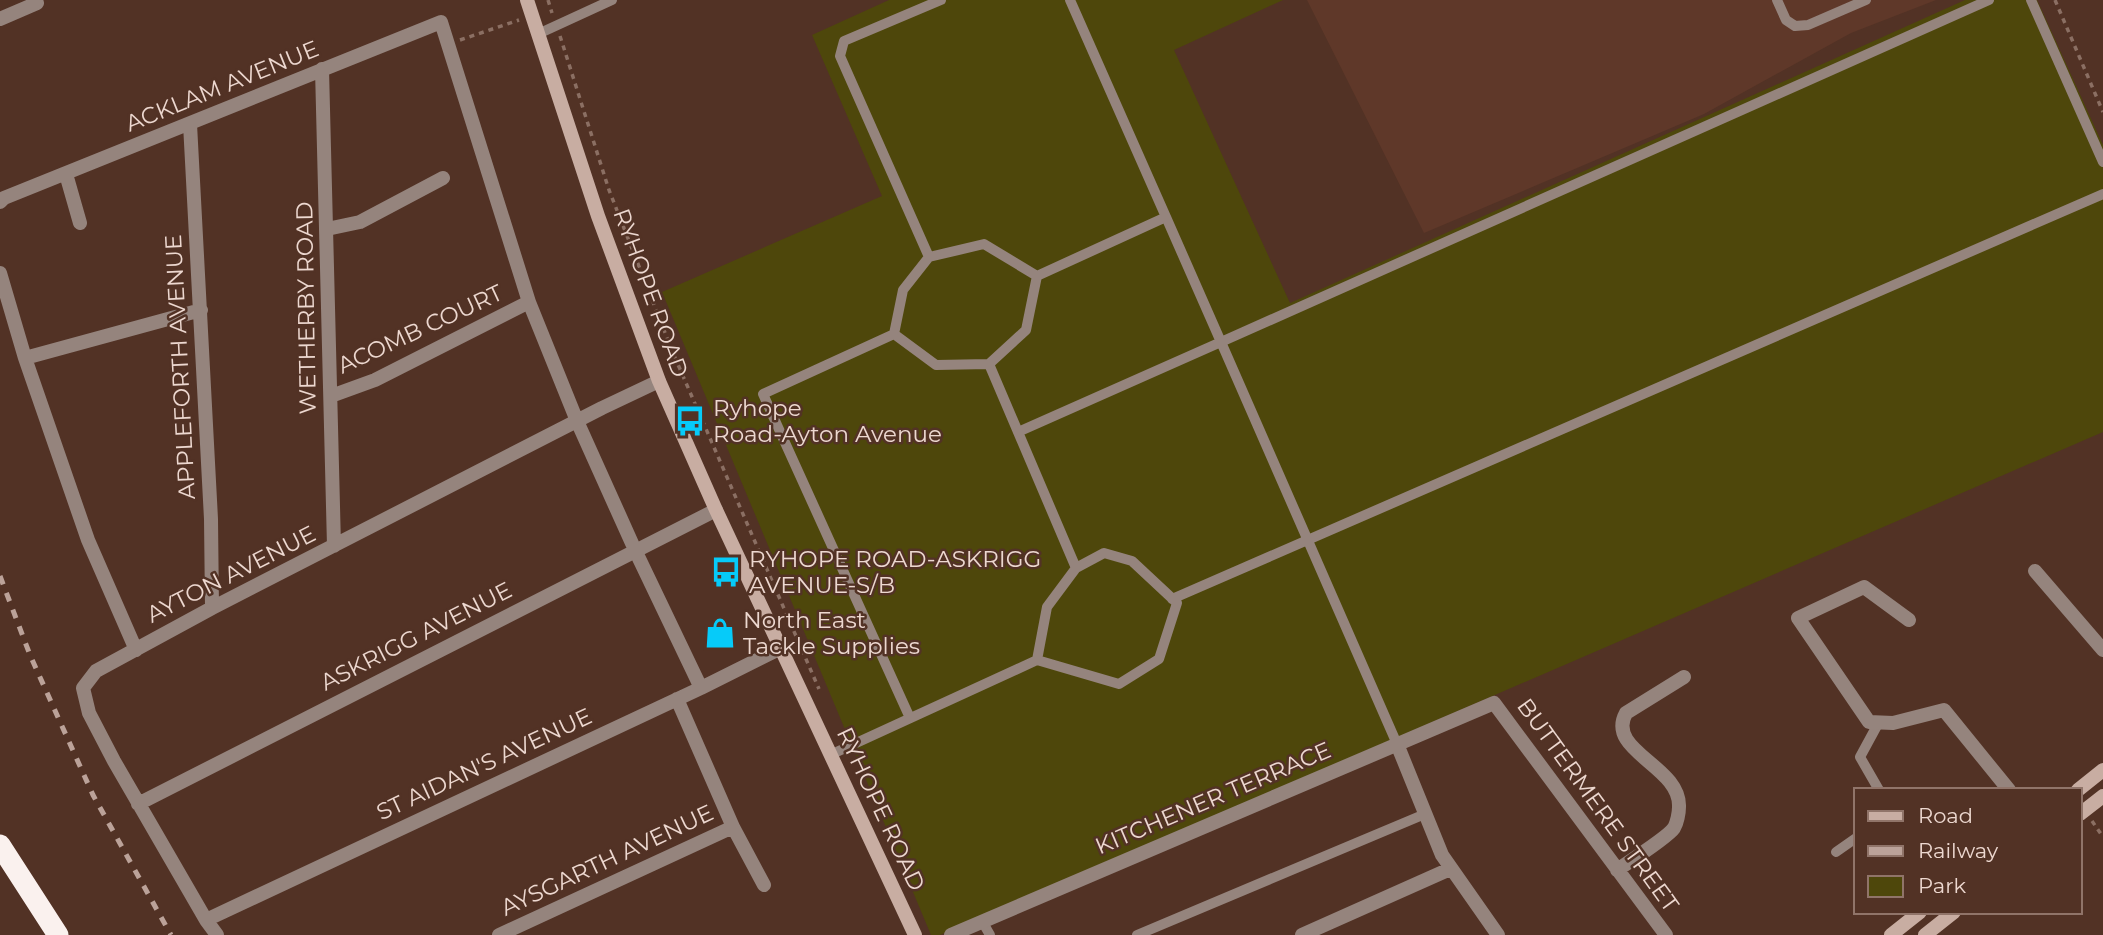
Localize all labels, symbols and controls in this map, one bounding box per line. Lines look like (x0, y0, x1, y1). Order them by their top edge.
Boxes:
street label: ACKLAM AVENUE (121, 34, 323, 138)
street label: WETHERBY ROAD (290, 201, 322, 415)
street label: RYHOPE ROAD (607, 205, 695, 381)
street label: APPLEFORTH AVENUE (159, 234, 201, 500)
street label: ACOMB COURT (333, 278, 508, 380)
place label: Ryhope Road-Ayton Avenue (713, 394, 942, 448)
bus stop icon: Ryhope Road-Ayton Avenue (673, 404, 707, 438)
street label: AYTON AVENUE (142, 519, 320, 629)
place label: RYHOPE ROAD-ASKRIGG AVENUE-S/B (749, 545, 1041, 599)
bus stop icon: RYHOPE ROAD-ASKRIGG AVENUE-S/B (709, 555, 743, 589)
street label: ASKRIGG AVENUE (316, 576, 516, 696)
place label: North East Tackle Supplies (743, 606, 920, 660)
shop icon: North East Tackle Supplies (703, 616, 737, 650)
street label: BUTTERMERE STREET (1511, 693, 1685, 918)
street label: ST AIDAN'S AVENUE (372, 702, 596, 826)
street label: RYHOPE ROAD (831, 723, 931, 895)
street label: KITCHENER TERRACE (1091, 736, 1335, 860)
legend (1854, 788, 2082, 914)
street label: AYSGARTH AVENUE (496, 798, 718, 922)
text: Road (1918, 803, 1973, 828)
text: Railway (1918, 838, 1999, 863)
text: Park (1918, 873, 1966, 898)

